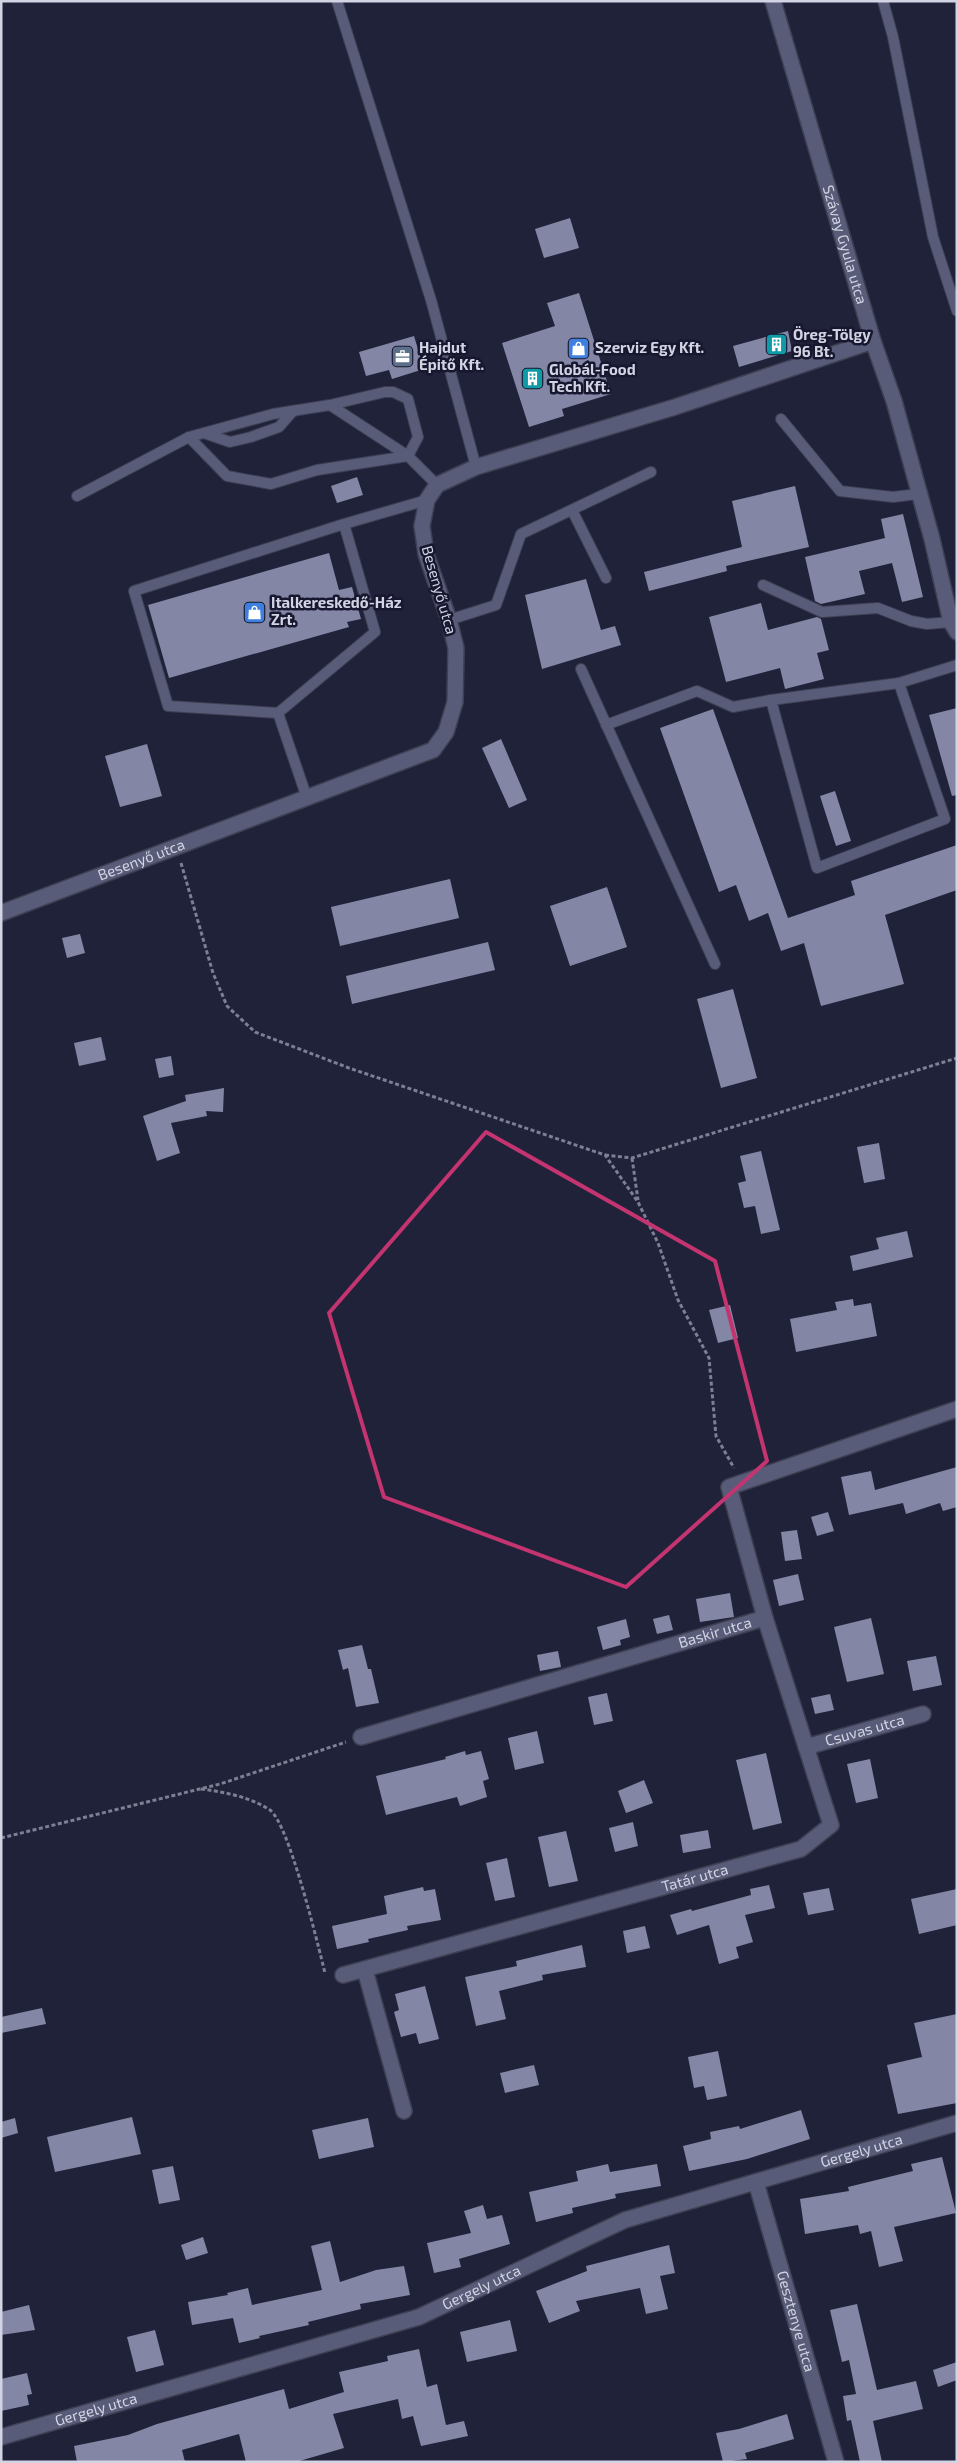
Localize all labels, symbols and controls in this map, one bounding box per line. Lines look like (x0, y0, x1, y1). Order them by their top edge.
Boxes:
street label: Szávay Gyula utca (820, 183, 872, 306)
place label: Öreg-Tölgy 96 Bt. (793, 325, 871, 360)
building icon: Öreg-Tölgy 96 Bt. (765, 332, 789, 356)
shop icon: Szerviz Egy Kft. (567, 336, 591, 360)
place label: Hajdut Épitő Kft. (419, 338, 484, 373)
place label: Szerviz Egy Kft. (595, 338, 704, 357)
office icon: Hajdut Épitő Kft. (391, 345, 415, 369)
place label: Globál-Food Tech Kft. (549, 360, 636, 395)
building icon: Globál-Food Tech Kft. (521, 367, 545, 391)
street label: Besenyő utca (419, 543, 461, 636)
place label: Italkereskedő-Ház Zrt. (271, 593, 402, 628)
shop icon: Italkereskedő-Ház Zrt. (243, 600, 267, 624)
street label: Besenyő utca (95, 835, 187, 884)
street label: Baskir utca (676, 1612, 753, 1651)
street label: Csuvas utca (823, 1710, 906, 1749)
street label: Tatár utca (659, 1859, 730, 1895)
street label: Gergely utca (818, 2129, 904, 2170)
street label: Gergely utca (439, 2260, 523, 2313)
street label: Gesztenye utca (774, 2268, 820, 2374)
street label: Gergely utca (53, 2388, 139, 2429)

